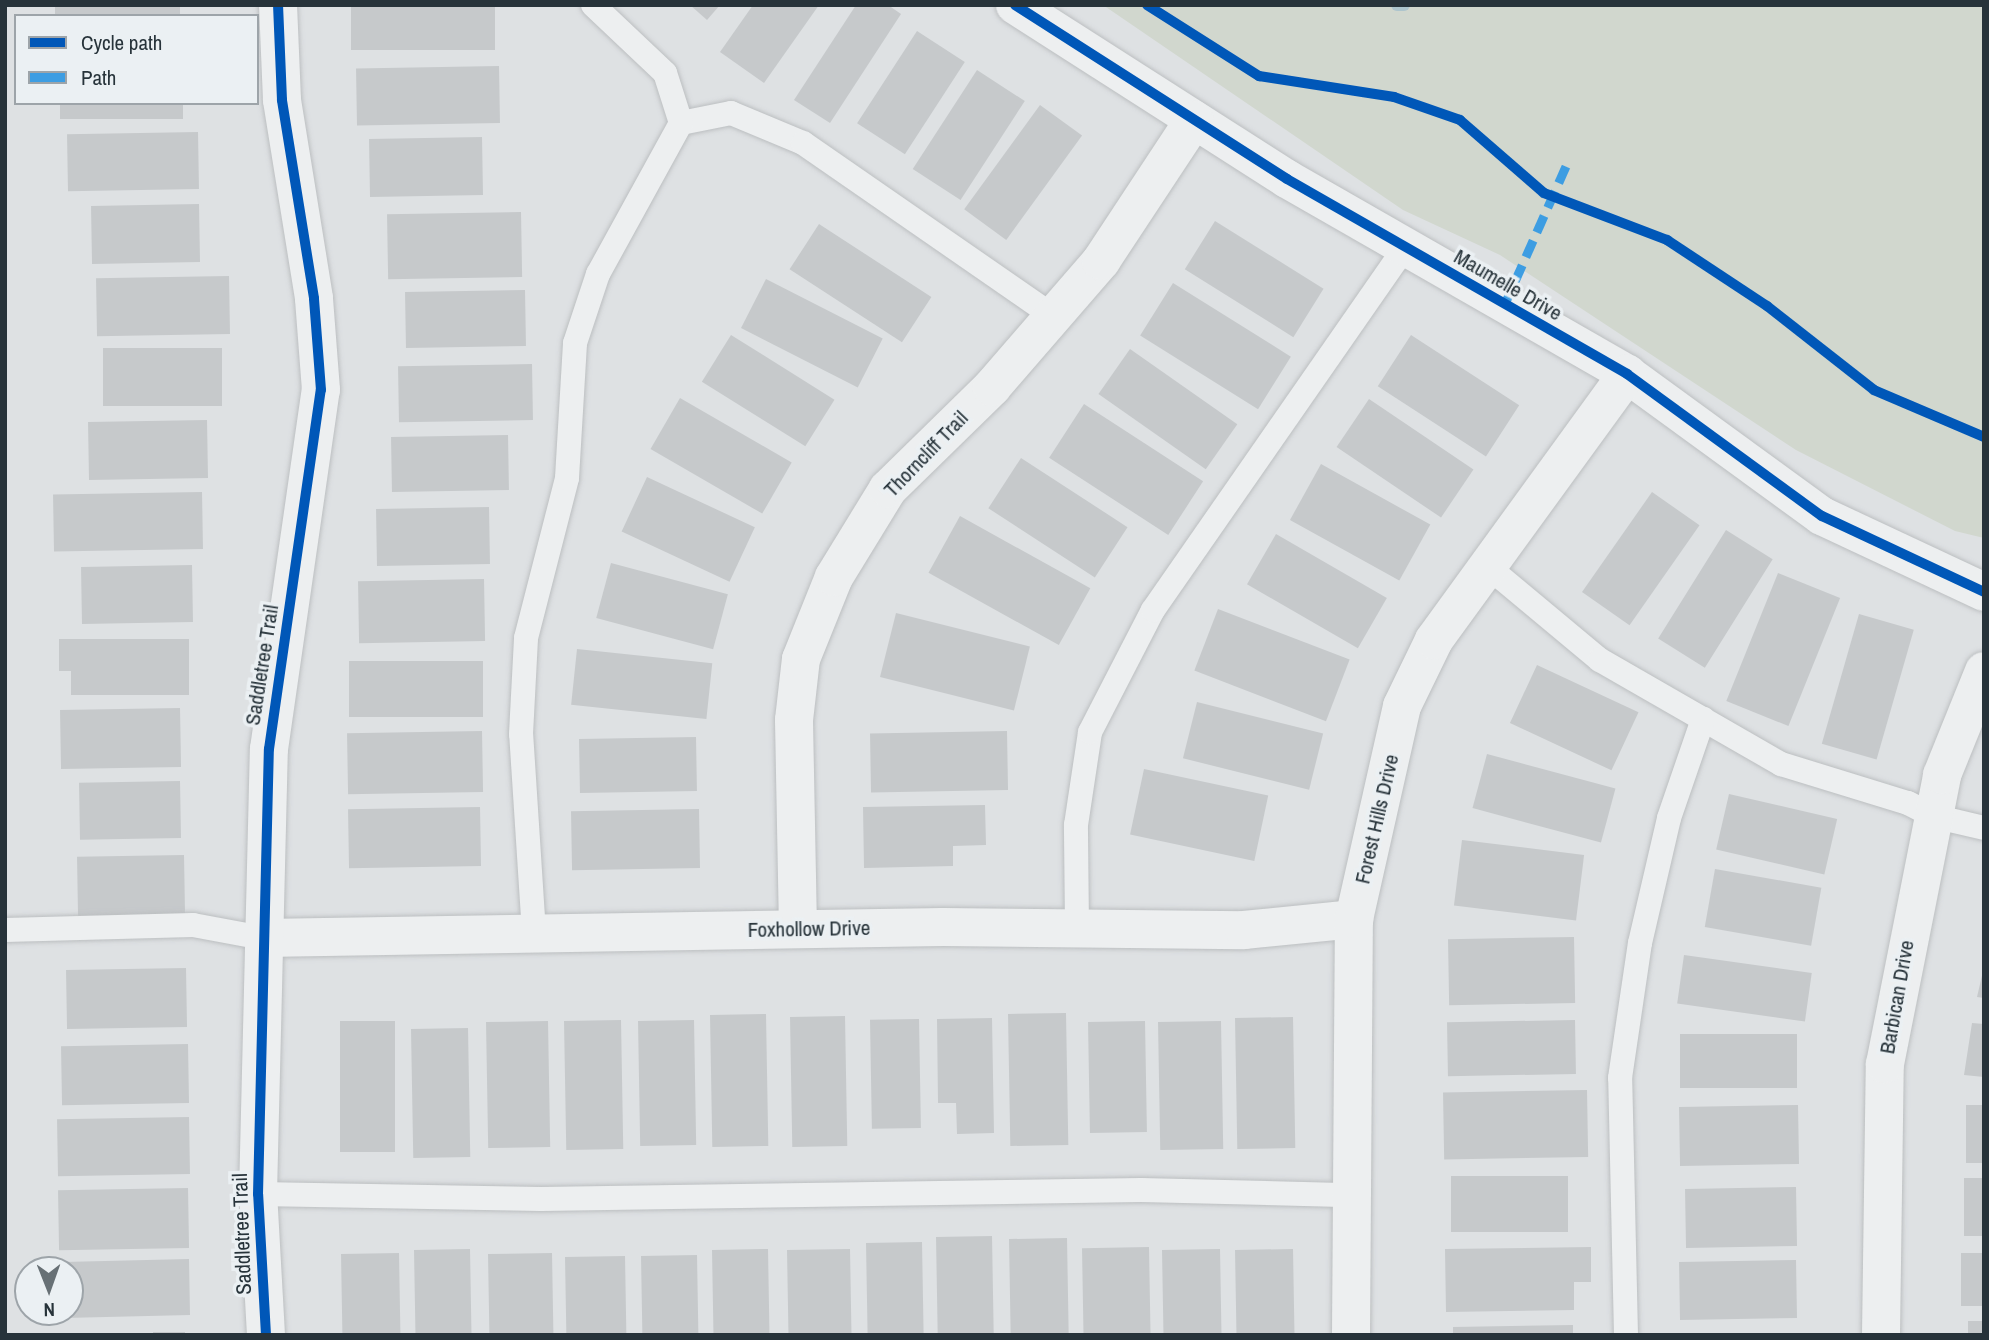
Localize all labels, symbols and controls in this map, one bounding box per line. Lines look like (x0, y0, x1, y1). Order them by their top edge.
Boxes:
legend (14, 14, 259, 105)
text: Cycle path (81, 28, 162, 57)
text: Path (81, 63, 116, 92)
street label: Maumelle Drive (1449, 244, 1567, 326)
street label: Thorncliff Trail (879, 406, 973, 502)
street label: Saddletree Trail (240, 603, 284, 727)
street label: Forest Hills Drive (1350, 752, 1404, 886)
street label: Foxhollow Drive (747, 915, 871, 943)
street label: Barbican Drive (1875, 938, 1919, 1056)
street label: Saddletree Trail (227, 1173, 257, 1295)
north arrow (14, 1256, 84, 1326)
text: N (43, 1297, 55, 1323)

